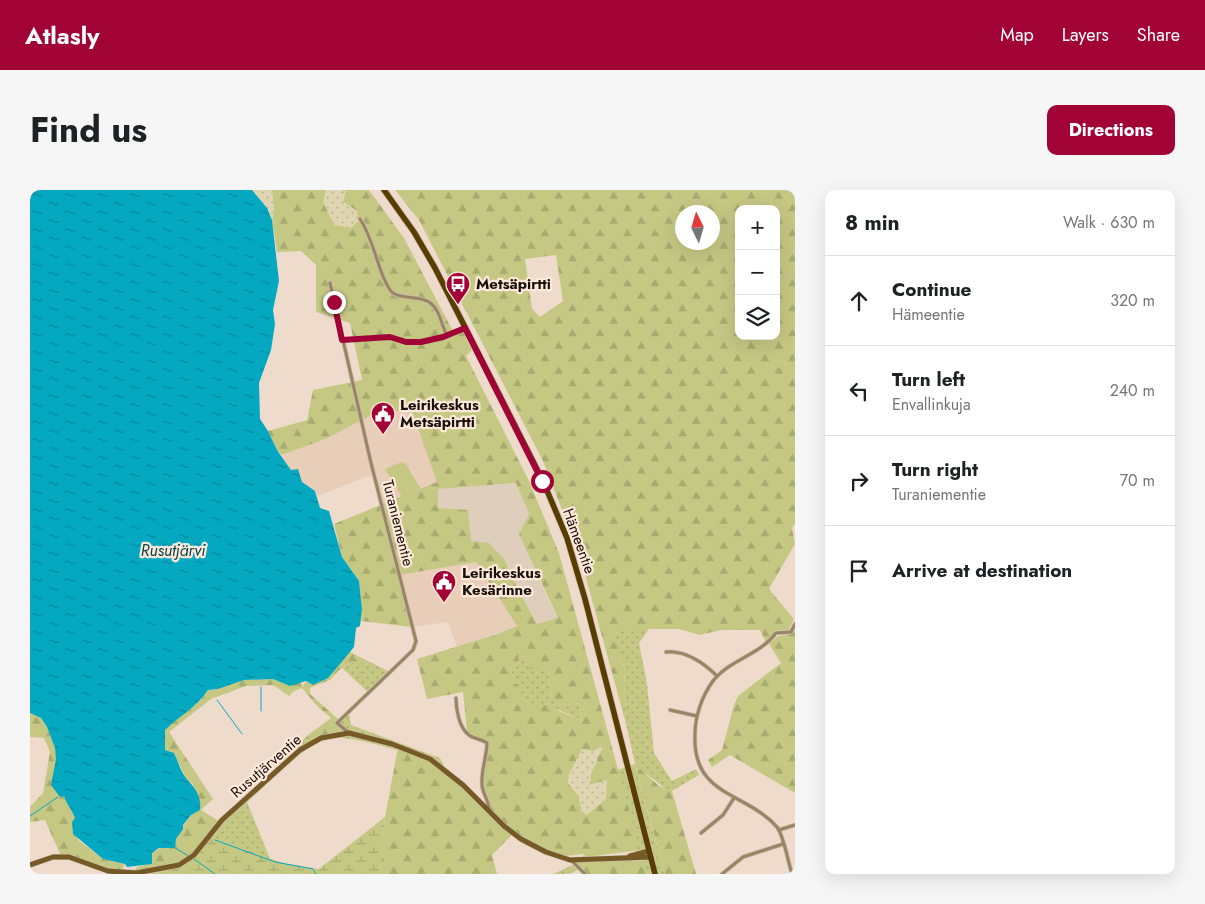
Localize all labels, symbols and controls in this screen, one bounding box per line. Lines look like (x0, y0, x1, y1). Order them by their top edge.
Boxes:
text: Atlasly (25, 18, 100, 53)
text: Map (1000, 22, 1034, 48)
text: Layers (1062, 22, 1109, 48)
text: Share (1137, 22, 1180, 48)
text: Find us (30, 105, 147, 155)
button: Directions (1047, 105, 1175, 155)
north arrow (675, 205, 720, 250)
map controls (735, 205, 780, 340)
button: + (735, 205, 780, 250)
text: 8 min (845, 208, 900, 238)
text: Walk · 630 m (1063, 211, 1155, 234)
button: − (735, 250, 780, 295)
bus stop icon: Metsäpirtti (445, 271, 471, 305)
place label: Metsäpirtti (476, 273, 551, 295)
text: Continue (892, 276, 971, 303)
icon: ahead (845, 287, 873, 315)
text: 320 m (1110, 289, 1155, 312)
route end (323, 291, 346, 314)
button: layers (735, 295, 780, 340)
text: Hämeentie (892, 303, 965, 326)
text: Turn left (892, 366, 965, 393)
icon: left (845, 377, 873, 405)
text: 240 m (1110, 379, 1155, 402)
text: Envallinkuja (892, 393, 971, 416)
place label: Leirikeskus Metsäpirtti (400, 394, 479, 433)
public building icon: Leirikeskus Metsäpirtti (370, 401, 396, 435)
text: Turn right (892, 456, 978, 483)
icon: right (845, 467, 873, 495)
text: 70 m (1120, 469, 1155, 492)
route start (531, 470, 554, 493)
street label: Turaniementie (377, 478, 419, 569)
text: Turaniementie (892, 483, 986, 506)
street label: Hämeentie (557, 505, 601, 577)
water label: Rusutjärvi (141, 539, 206, 562)
icon: arrive (845, 557, 873, 585)
text: Arrive at destination (892, 557, 1072, 584)
place label: Leirikeskus Kesärinne (462, 562, 541, 601)
public building icon: Leirikeskus Kesärinne (431, 569, 457, 603)
street label: Rusutjärventie (226, 729, 306, 803)

